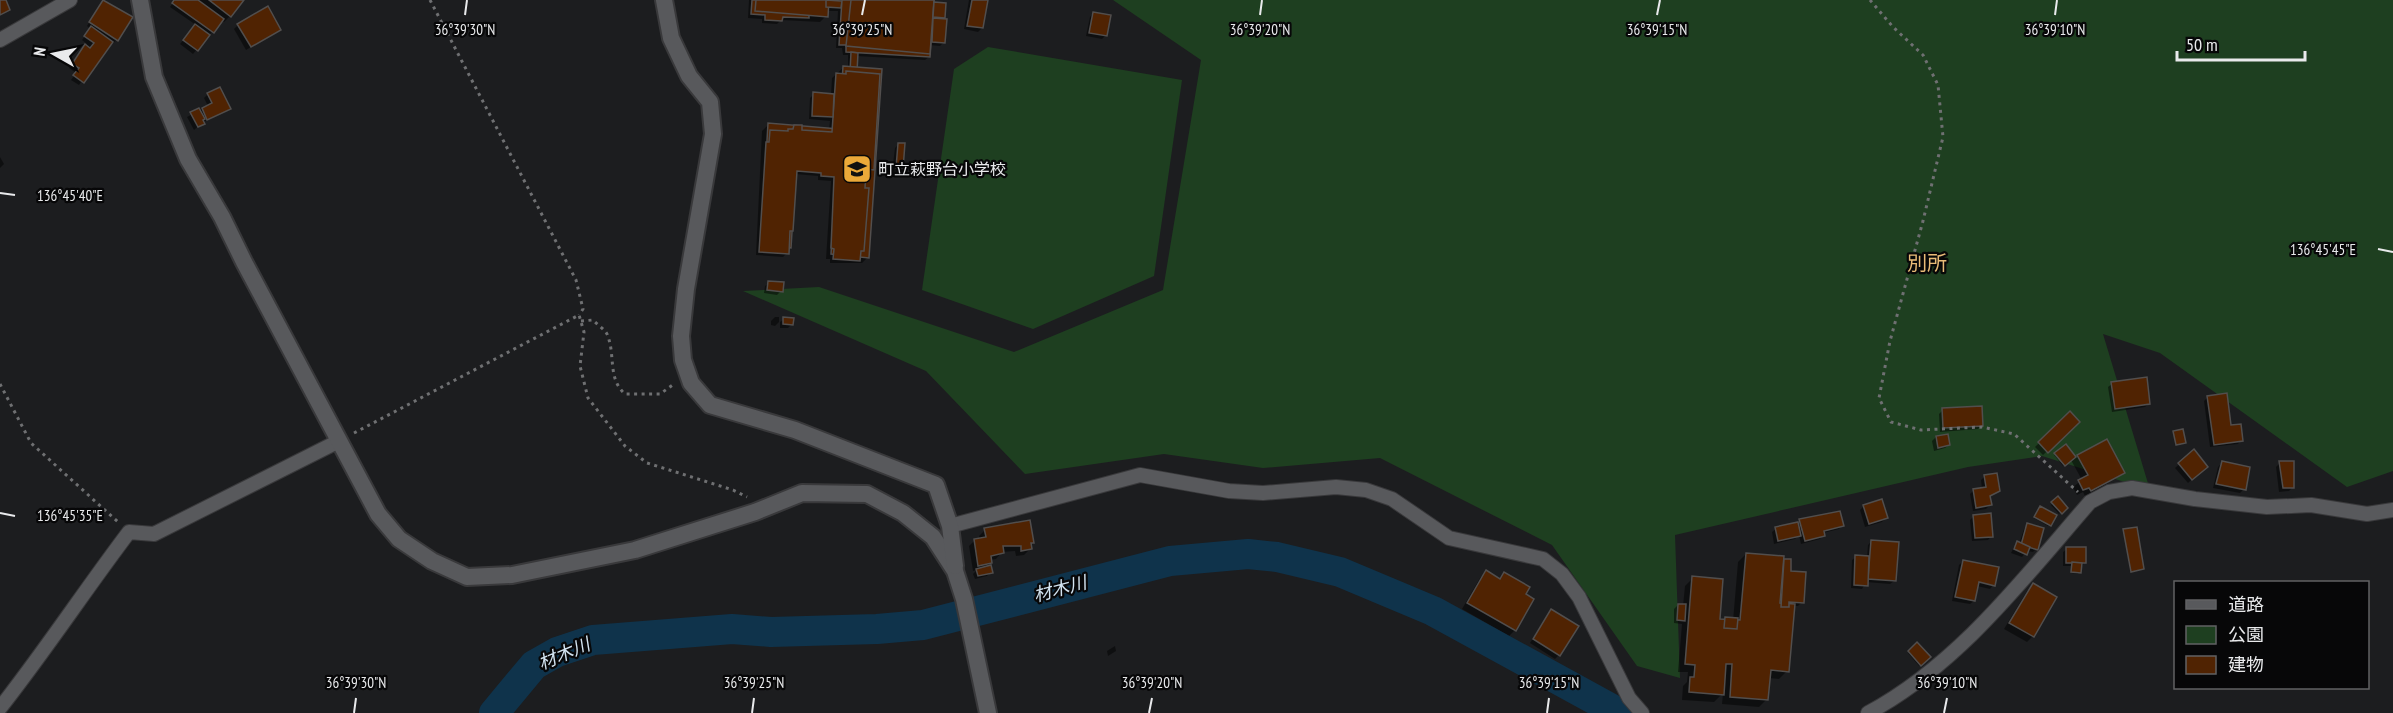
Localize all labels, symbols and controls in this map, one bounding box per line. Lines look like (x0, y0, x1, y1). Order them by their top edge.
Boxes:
text: 36°39'30"N (435, 20, 495, 39)
text: 36°39'25"N (832, 20, 892, 39)
text: 36°39'20"N (1230, 20, 1290, 39)
text: 36°39'15"N (1627, 20, 1687, 39)
text: 36°39'10"N (2025, 20, 2085, 39)
north arrow (24, 24, 84, 84)
scale bar (2177, 24, 2304, 62)
text: 50 m (2186, 33, 2218, 56)
text: N (29, 46, 50, 57)
school or university icon: 町立萩野台小学校 (841, 153, 873, 185)
place label: 町立萩野台小学校 (878, 159, 1006, 179)
text: 136°45'40"E (37, 186, 103, 205)
text: 136°45'45"E (2290, 240, 2356, 259)
district label: 別所 (1907, 250, 1947, 276)
text: 136°45'35"E (37, 506, 103, 525)
water label: 材木川 (1031, 570, 1091, 607)
legend (2174, 581, 2369, 689)
text: 道路 (2228, 593, 2264, 616)
text: 公園 (2228, 623, 2264, 646)
water label: 材木川 (534, 632, 595, 675)
text: 建物 (2228, 653, 2264, 676)
text: 36°39'30"N (326, 673, 386, 692)
text: 36°39'25"N (724, 673, 784, 692)
text: 36°39'20"N (1122, 673, 1182, 692)
text: 36°39'15"N (1519, 673, 1579, 692)
text: 36°39'10"N (1917, 673, 1977, 692)

